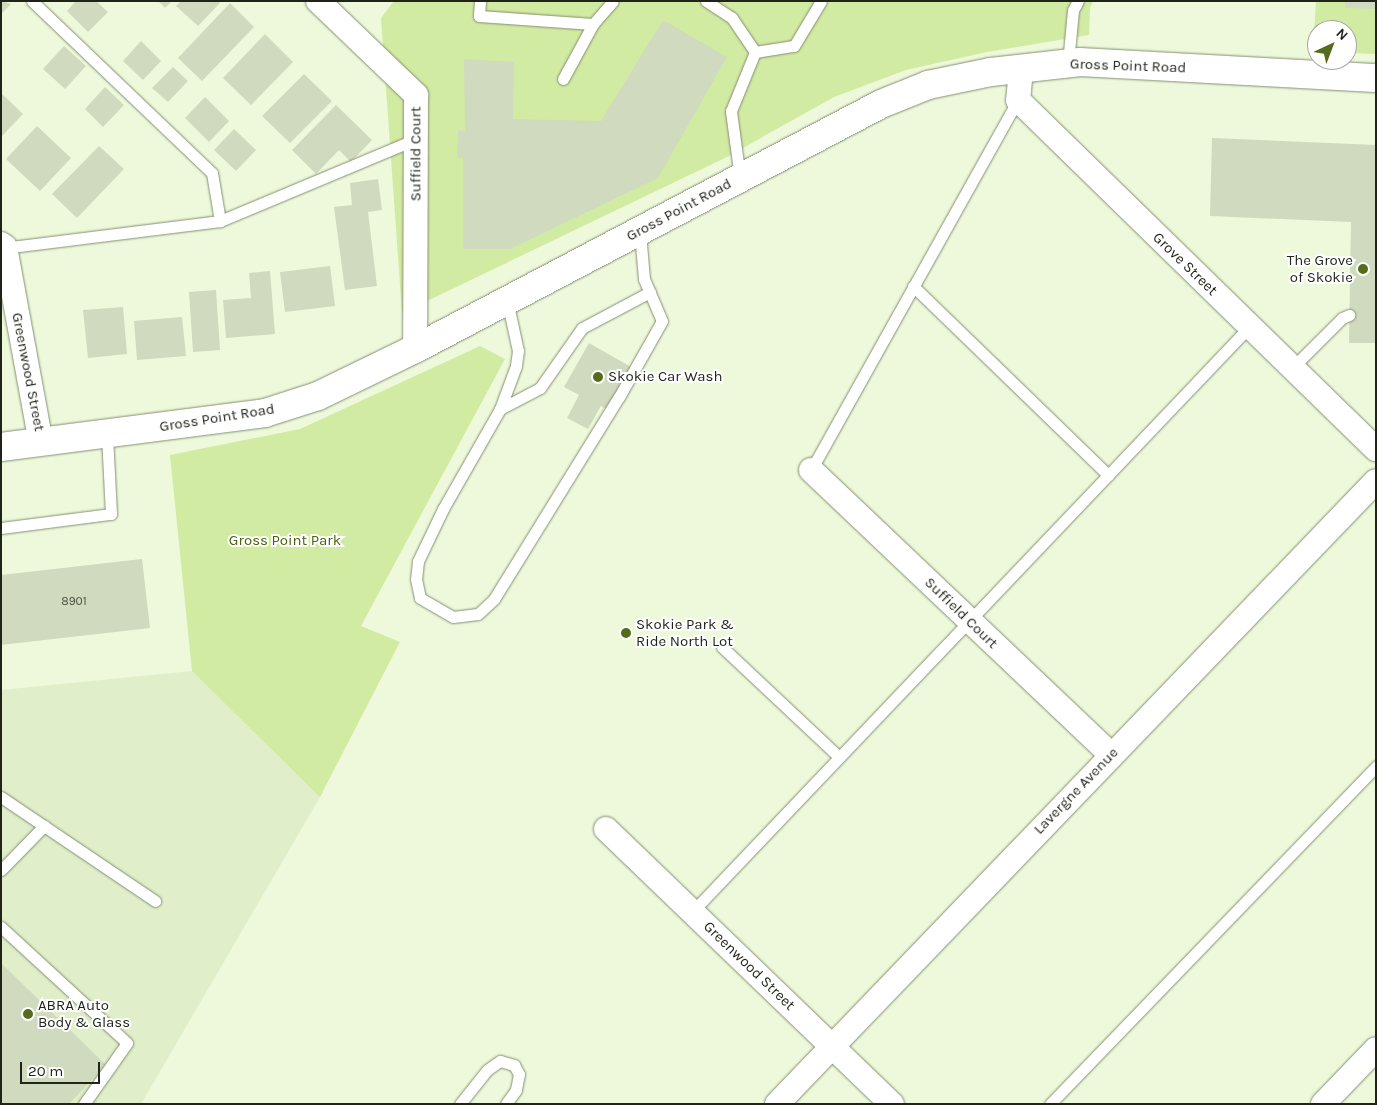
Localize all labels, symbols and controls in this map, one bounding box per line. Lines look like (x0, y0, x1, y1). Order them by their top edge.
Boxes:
north arrow (1307, 20, 1357, 70)
text: N (1332, 25, 1351, 44)
street label: Gross Point Road (1070, 55, 1186, 77)
street label: Suffield Court (407, 107, 425, 201)
street label: Gross Point Road (623, 175, 735, 245)
street label: Grove Street (1149, 229, 1221, 299)
place label: The Grove of Skokie (1287, 251, 1353, 286)
marker: The Grove of Skokie (1357, 263, 1369, 275)
street label: Greenwood Street (8, 311, 48, 433)
place label: Skokie Car Wash (608, 368, 722, 386)
marker: Skokie Car Wash (592, 371, 604, 383)
street label: Gross Point Road (158, 400, 276, 436)
park label: Gross Point Park (229, 532, 341, 550)
street label: Suffield Court (921, 574, 1001, 652)
house number: 8901 (61, 595, 87, 609)
place label: Skokie Park & Ride North Lot (636, 615, 734, 650)
marker: Skokie Park & Ride North Lot (620, 627, 632, 639)
street label: Lavergne Avenue (1030, 744, 1122, 838)
street label: Greenwood Street (699, 918, 799, 1014)
place label: ABRA Auto Body & Glass (38, 996, 130, 1031)
marker: ABRA Auto Body & Glass (22, 1008, 34, 1020)
scale bar (22, 1052, 102, 1084)
text: 20 m (28, 1062, 63, 1080)

